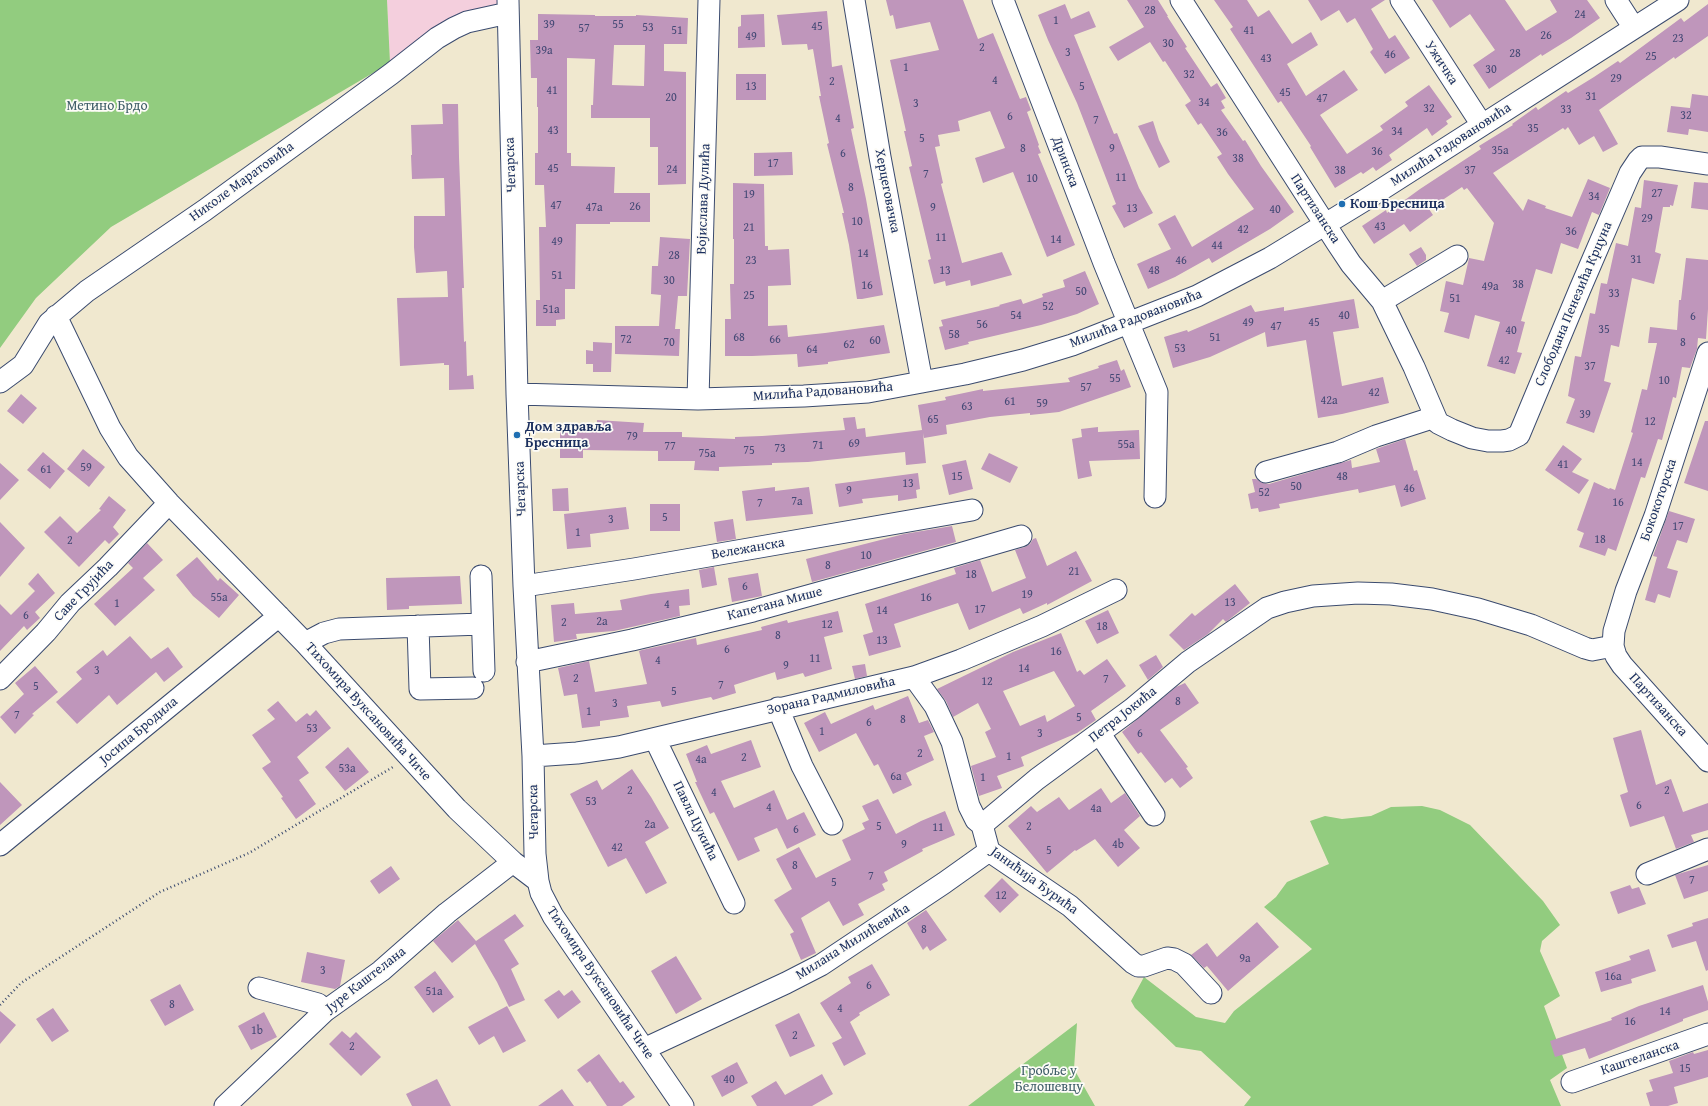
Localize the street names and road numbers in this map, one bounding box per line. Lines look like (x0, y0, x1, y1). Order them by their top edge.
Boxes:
street label: Ужичка (1421, 38, 1461, 88)
street label: Милића Радовановића (1388, 100, 1514, 190)
street label: Дринска (1048, 134, 1082, 190)
street label: Чегарска (502, 137, 520, 193)
street label: Николе Маратовића (187, 138, 297, 226)
street label: Војислава Дулића (694, 143, 714, 255)
street label: Херцеговачка (871, 147, 903, 235)
street label: Партизанска (1286, 171, 1344, 247)
street label: Слободана Пенезића Крцуна (1532, 219, 1616, 389)
street label: Милића Радовановића (1067, 286, 1205, 352)
street label: Милића Радовановића (752, 379, 894, 405)
street label: Бококоторска (1637, 457, 1681, 543)
street label: Чегарска (512, 461, 530, 517)
street label: Вележанска (710, 534, 786, 564)
street label: Саве Грујића (51, 557, 117, 625)
street label: Капетана Мише (726, 583, 824, 625)
street label: Тихомира Вуксановића Чиче (301, 639, 435, 785)
street label: Партизанска (1625, 670, 1691, 740)
street label: Зорана Радмиловића (765, 673, 897, 719)
street label: Петра Јокића (1086, 683, 1160, 747)
street label: Јосипа Бродила (97, 693, 181, 769)
street label: Павла Цукића (669, 779, 721, 863)
street label: Чегарска (525, 784, 543, 840)
street label: Јанићија Ђурића (987, 844, 1081, 918)
street label: Милана Милићевића (793, 900, 913, 984)
street label: Тихомира Вуксановића Чиче (543, 904, 657, 1062)
street label: Јуре Каштелана (323, 943, 409, 1017)
street label: Каштеланска (1599, 1037, 1681, 1079)

